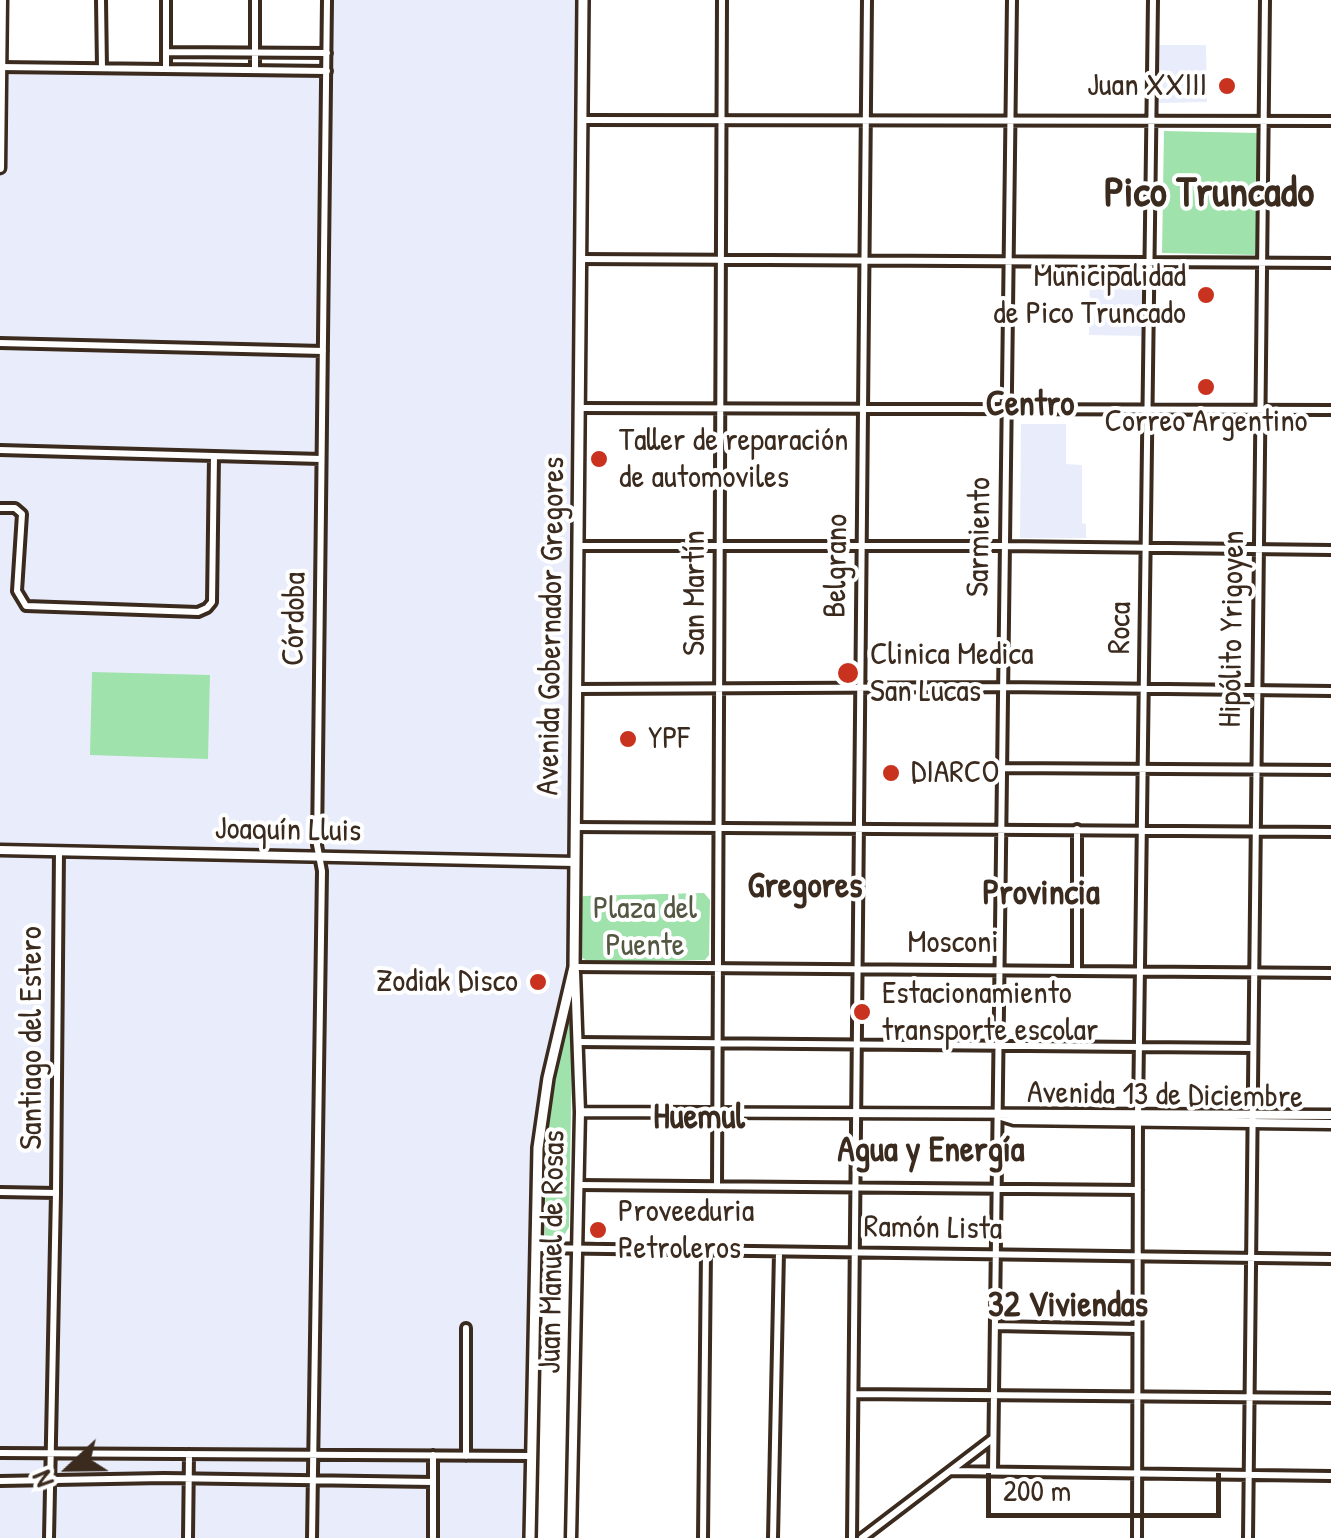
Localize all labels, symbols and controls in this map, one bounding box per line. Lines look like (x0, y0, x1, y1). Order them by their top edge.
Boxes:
place label: Juan XXIII (1087, 67, 1207, 105)
marker: Juan XXIII (1216, 75, 1238, 97)
district label: Pico Truncado (1104, 170, 1314, 220)
place label: Municipalidad de Pico Truncado (993, 258, 1186, 333)
marker: Municipalidad de Pico Truncado (1195, 284, 1217, 306)
marker: Correo Argentino (1195, 376, 1217, 398)
district label: Centro (986, 385, 1074, 427)
place label: Correo Argentino (1105, 403, 1307, 441)
place label: Taller de reparación de automoviles (619, 422, 848, 497)
marker: Taller de reparación de automoviles (588, 448, 610, 470)
street label: Avenida Gobernador Gregores (530, 456, 574, 796)
street label: Sarmiento (960, 477, 1000, 597)
street label: Belgrano (817, 514, 857, 618)
street label: San Martín (676, 530, 714, 656)
street label: Hipólito Yrigoyen (1212, 530, 1254, 728)
street label: Córdoba (275, 572, 315, 666)
street label: Roca (1101, 601, 1141, 655)
place label: Clinica Medica San Lucas (870, 636, 1034, 711)
marker: Clinica Medica San Lucas (835, 660, 861, 686)
place label: YPF (648, 720, 690, 758)
marker: YPF (617, 728, 639, 750)
place label: DIARCO (911, 754, 999, 792)
marker: DIARCO (880, 762, 902, 784)
street label: Joaquín Lluis (214, 811, 362, 851)
district label: Gregores (748, 867, 862, 909)
district label: Provincia (982, 874, 1100, 916)
park label: Plaza del Puente (593, 890, 697, 965)
street label: Mosconi (907, 924, 999, 962)
street label: Santiago del Estero (13, 926, 51, 1150)
place label: Zodiak Disco (376, 963, 518, 1001)
marker: Zodiak Disco (527, 971, 549, 993)
place label: Estacionamiento transporte escolar (882, 975, 1098, 1050)
marker: Estacionamiento transporte escolar (851, 1001, 873, 1023)
street label: Avenida 13 de Diciembre (1027, 1074, 1303, 1118)
district label: Huemul (653, 1098, 745, 1140)
street label: Juan Manuel de Rosas (532, 1130, 574, 1374)
district label: Agua y Energía (837, 1131, 1025, 1173)
place label: Proveeduria Petroleros (618, 1193, 754, 1268)
street label: Ramón Lista (863, 1209, 1003, 1249)
marker: Proveeduria Petroleros (587, 1219, 609, 1241)
district label: 32 Viviendas (988, 1286, 1148, 1328)
north arrow (20, 1418, 120, 1518)
scale bar (991, 1453, 1226, 1515)
text: N (22, 1465, 63, 1493)
text: 200 m (1003, 1470, 1071, 1510)

